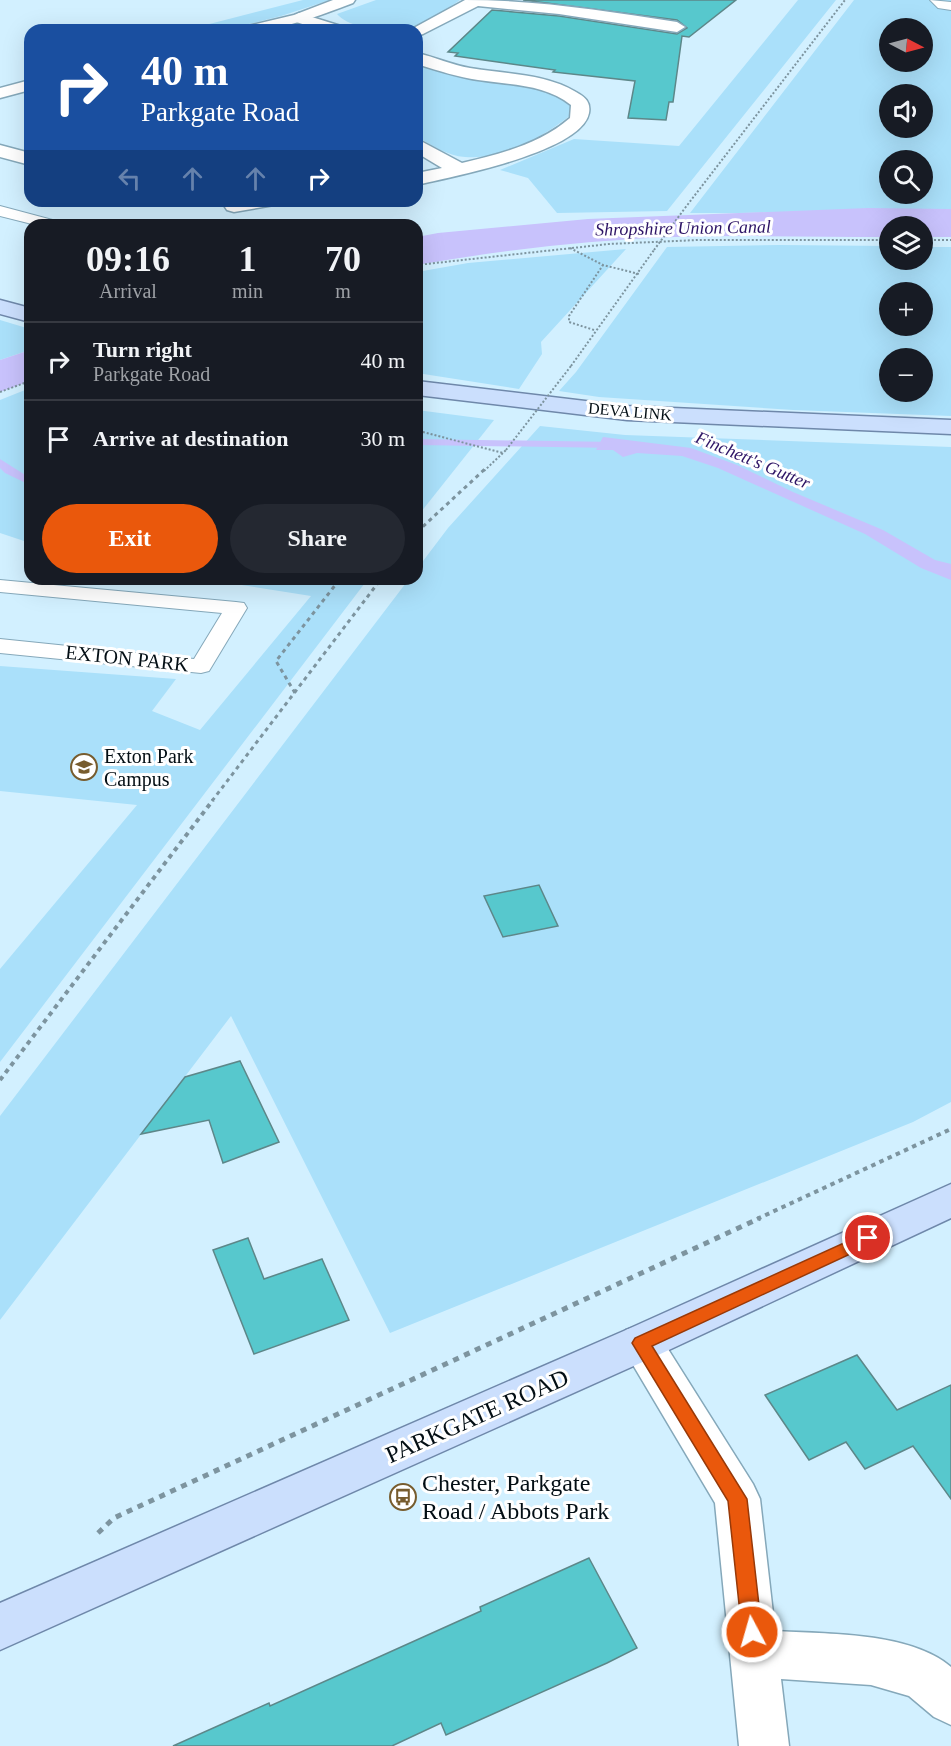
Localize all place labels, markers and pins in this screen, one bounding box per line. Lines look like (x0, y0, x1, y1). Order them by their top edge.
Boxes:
place label: Exton Park Campus (104, 745, 193, 791)
school or university icon: Exton Park Campus (69, 752, 99, 782)
pin (842, 1212, 893, 1263)
place label: Chester, Parkgate Road / Abbots Park (422, 1470, 609, 1524)
bus stop icon: Chester, Parkgate Road / Abbots Park (388, 1482, 418, 1512)

